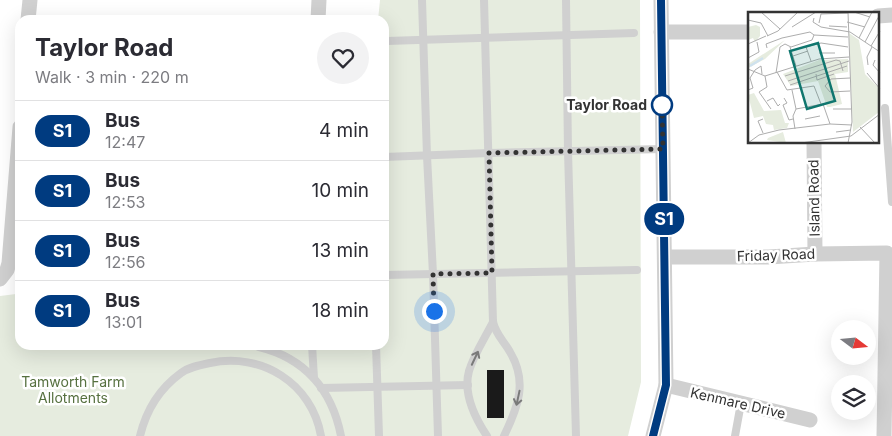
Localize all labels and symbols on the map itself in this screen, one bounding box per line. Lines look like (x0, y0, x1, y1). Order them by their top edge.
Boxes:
inset map (748, 12, 880, 144)
marker: Taylor Road (651, 94, 673, 116)
place label: Taylor Road (566, 96, 647, 113)
street label: Island Road (804, 159, 823, 237)
line badge: S1 (642, 203, 686, 235)
street label: Friday Road (736, 245, 816, 264)
your location (422, 299, 447, 324)
north arrow (831, 320, 876, 365)
one-way arrow (470, 351, 480, 366)
park label: Tamworth Farm Allotments (21, 373, 125, 406)
street label: Kenmare Drive (689, 383, 787, 422)
one-way arrow (513, 390, 522, 406)

